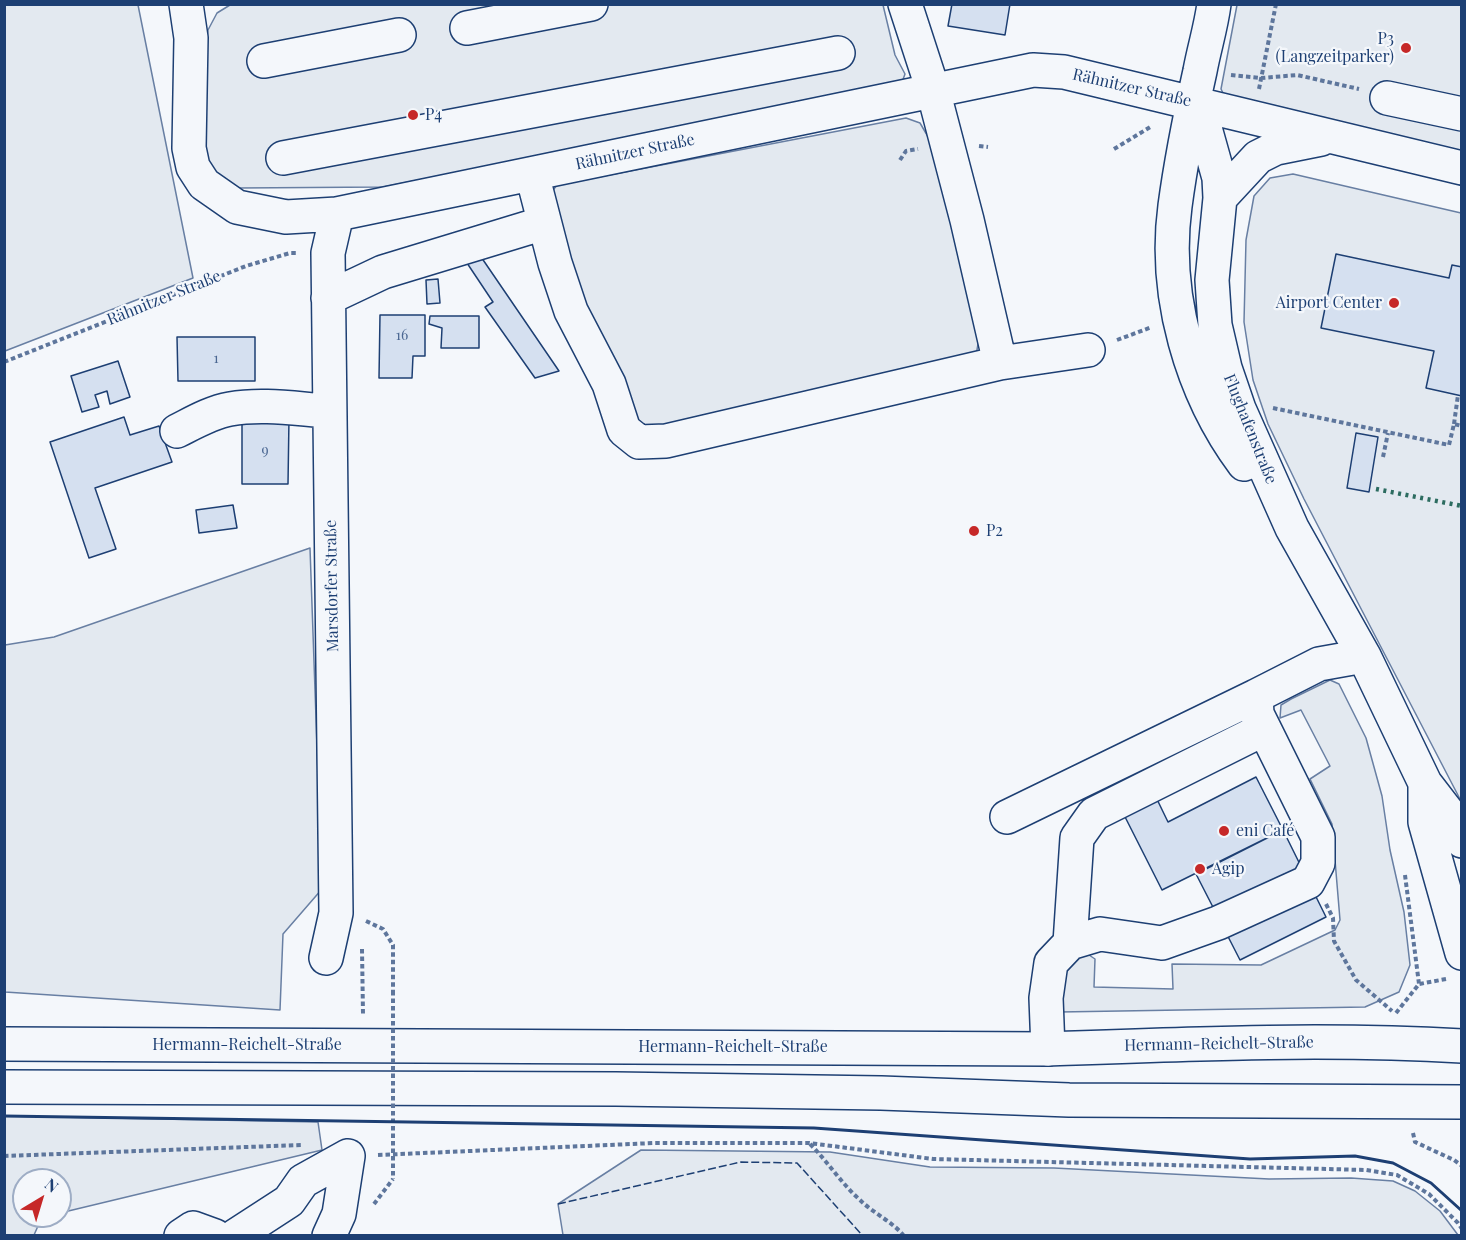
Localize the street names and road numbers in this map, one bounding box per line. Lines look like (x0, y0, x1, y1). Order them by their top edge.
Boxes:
street label: Rähnitzer Straße (1071, 65, 1193, 111)
street label: Rähnitzer Straße (574, 130, 696, 174)
street label: Rähnitzer Straße (104, 266, 224, 330)
street label: Flughafenstraße (1219, 371, 1281, 487)
street label: Marsdorfer Straße (321, 520, 343, 652)
street label: Hermann-Reichelt-Straße (1124, 1033, 1314, 1055)
street label: Hermann-Reichelt-Straße (152, 1035, 342, 1055)
street label: Hermann-Reichelt-Straße (638, 1037, 828, 1057)

